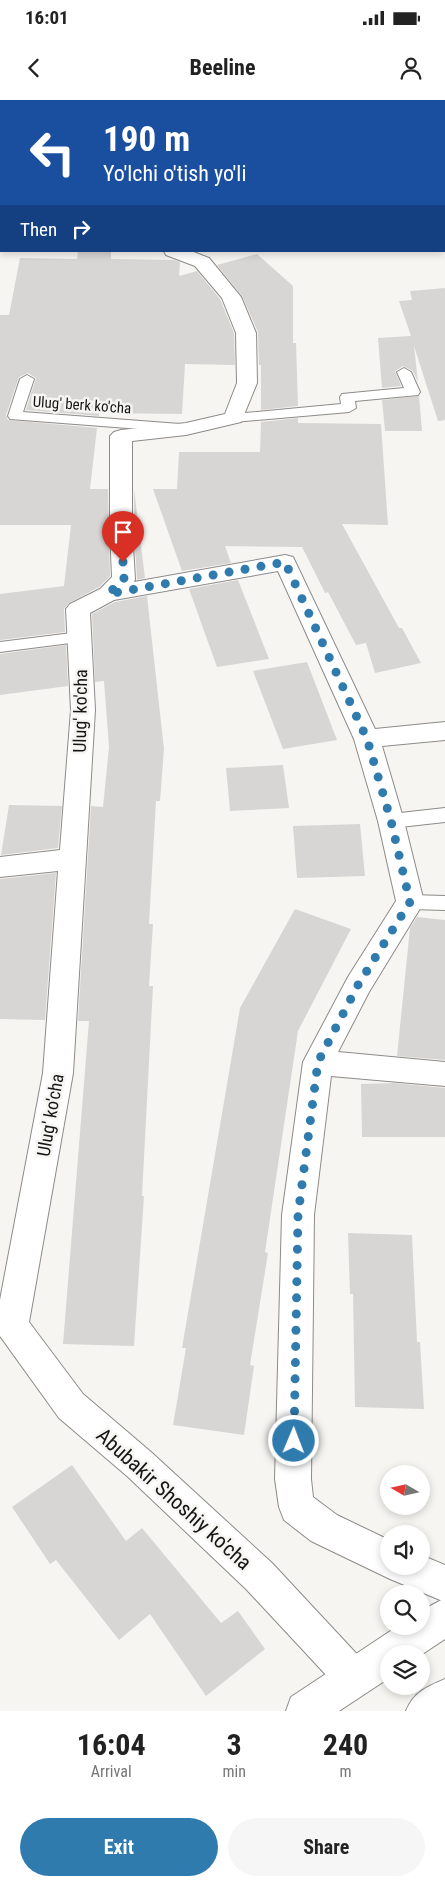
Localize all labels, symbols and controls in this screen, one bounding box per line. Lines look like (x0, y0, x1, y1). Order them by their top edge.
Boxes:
text: 16:01 (25, 6, 69, 29)
icon: back (20, 54, 48, 82)
icon: person (397, 54, 425, 82)
text: Beeline (190, 55, 255, 80)
text: 190 m (103, 119, 190, 160)
icon: left (20, 120, 85, 185)
text: Yo'lchi o'tish yo'li (103, 161, 246, 186)
icon: right (67, 215, 95, 243)
text: Then (20, 218, 57, 241)
street label: Ulug' berk ko'cha (32, 393, 132, 417)
pin (102, 511, 144, 562)
icon: arrive (109, 518, 137, 546)
street label: Ulug' ko'cha (69, 669, 91, 753)
street label: Ulug' ko'cha (32, 1072, 68, 1158)
position arrow (267, 1414, 319, 1466)
street label: Abubakir Shoshiy ko'cha (92, 1423, 256, 1575)
north arrow (380, 1465, 430, 1515)
map controls (380, 1465, 430, 1695)
button: sound (380, 1525, 430, 1575)
button: search (380, 1585, 430, 1635)
button: layers (380, 1645, 430, 1695)
text: 16:04 (77, 1727, 146, 1762)
text: 3 (227, 1727, 242, 1762)
text: 240 (323, 1727, 368, 1762)
text: Arrival (91, 1762, 132, 1781)
text: min (222, 1762, 246, 1781)
text: m (339, 1762, 351, 1781)
button: Exit (20, 1818, 218, 1876)
button: Share (228, 1818, 425, 1876)

